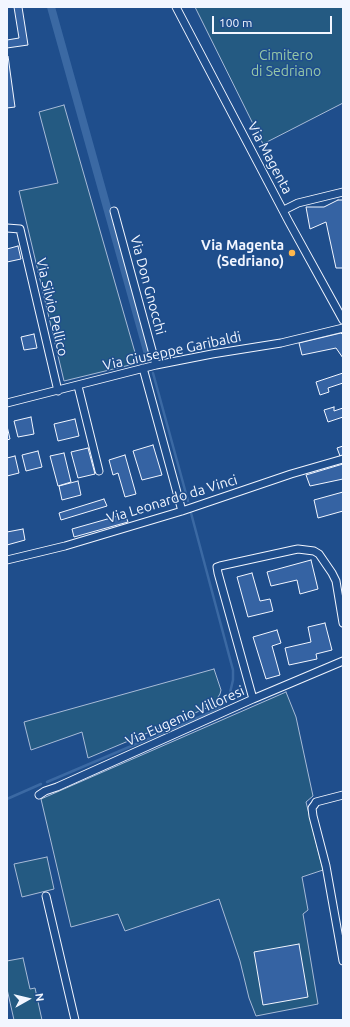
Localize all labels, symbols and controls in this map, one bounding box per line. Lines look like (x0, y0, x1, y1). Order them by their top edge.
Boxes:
scale bar (214, 8, 334, 34)
text: 100 m (219, 16, 252, 29)
park label: Cimitero di Sedriano (251, 47, 321, 80)
street label: Via Magenta (244, 119, 296, 197)
street label: Via Don Gnocchi (127, 233, 169, 337)
place label: Via Magenta (Sedriano) (201, 237, 284, 270)
marker: Via Magenta (Sedriano) (287, 248, 297, 258)
street label: Via Silvio Pellico (33, 256, 71, 358)
street label: Via Giuseppe Garibaldi (101, 328, 243, 374)
street label: Via Leonardo da Vinci (105, 471, 239, 527)
street label: Via Eugenio Villoresi (123, 682, 247, 750)
north arrow (8, 979, 48, 1019)
text: N (33, 992, 46, 1002)

